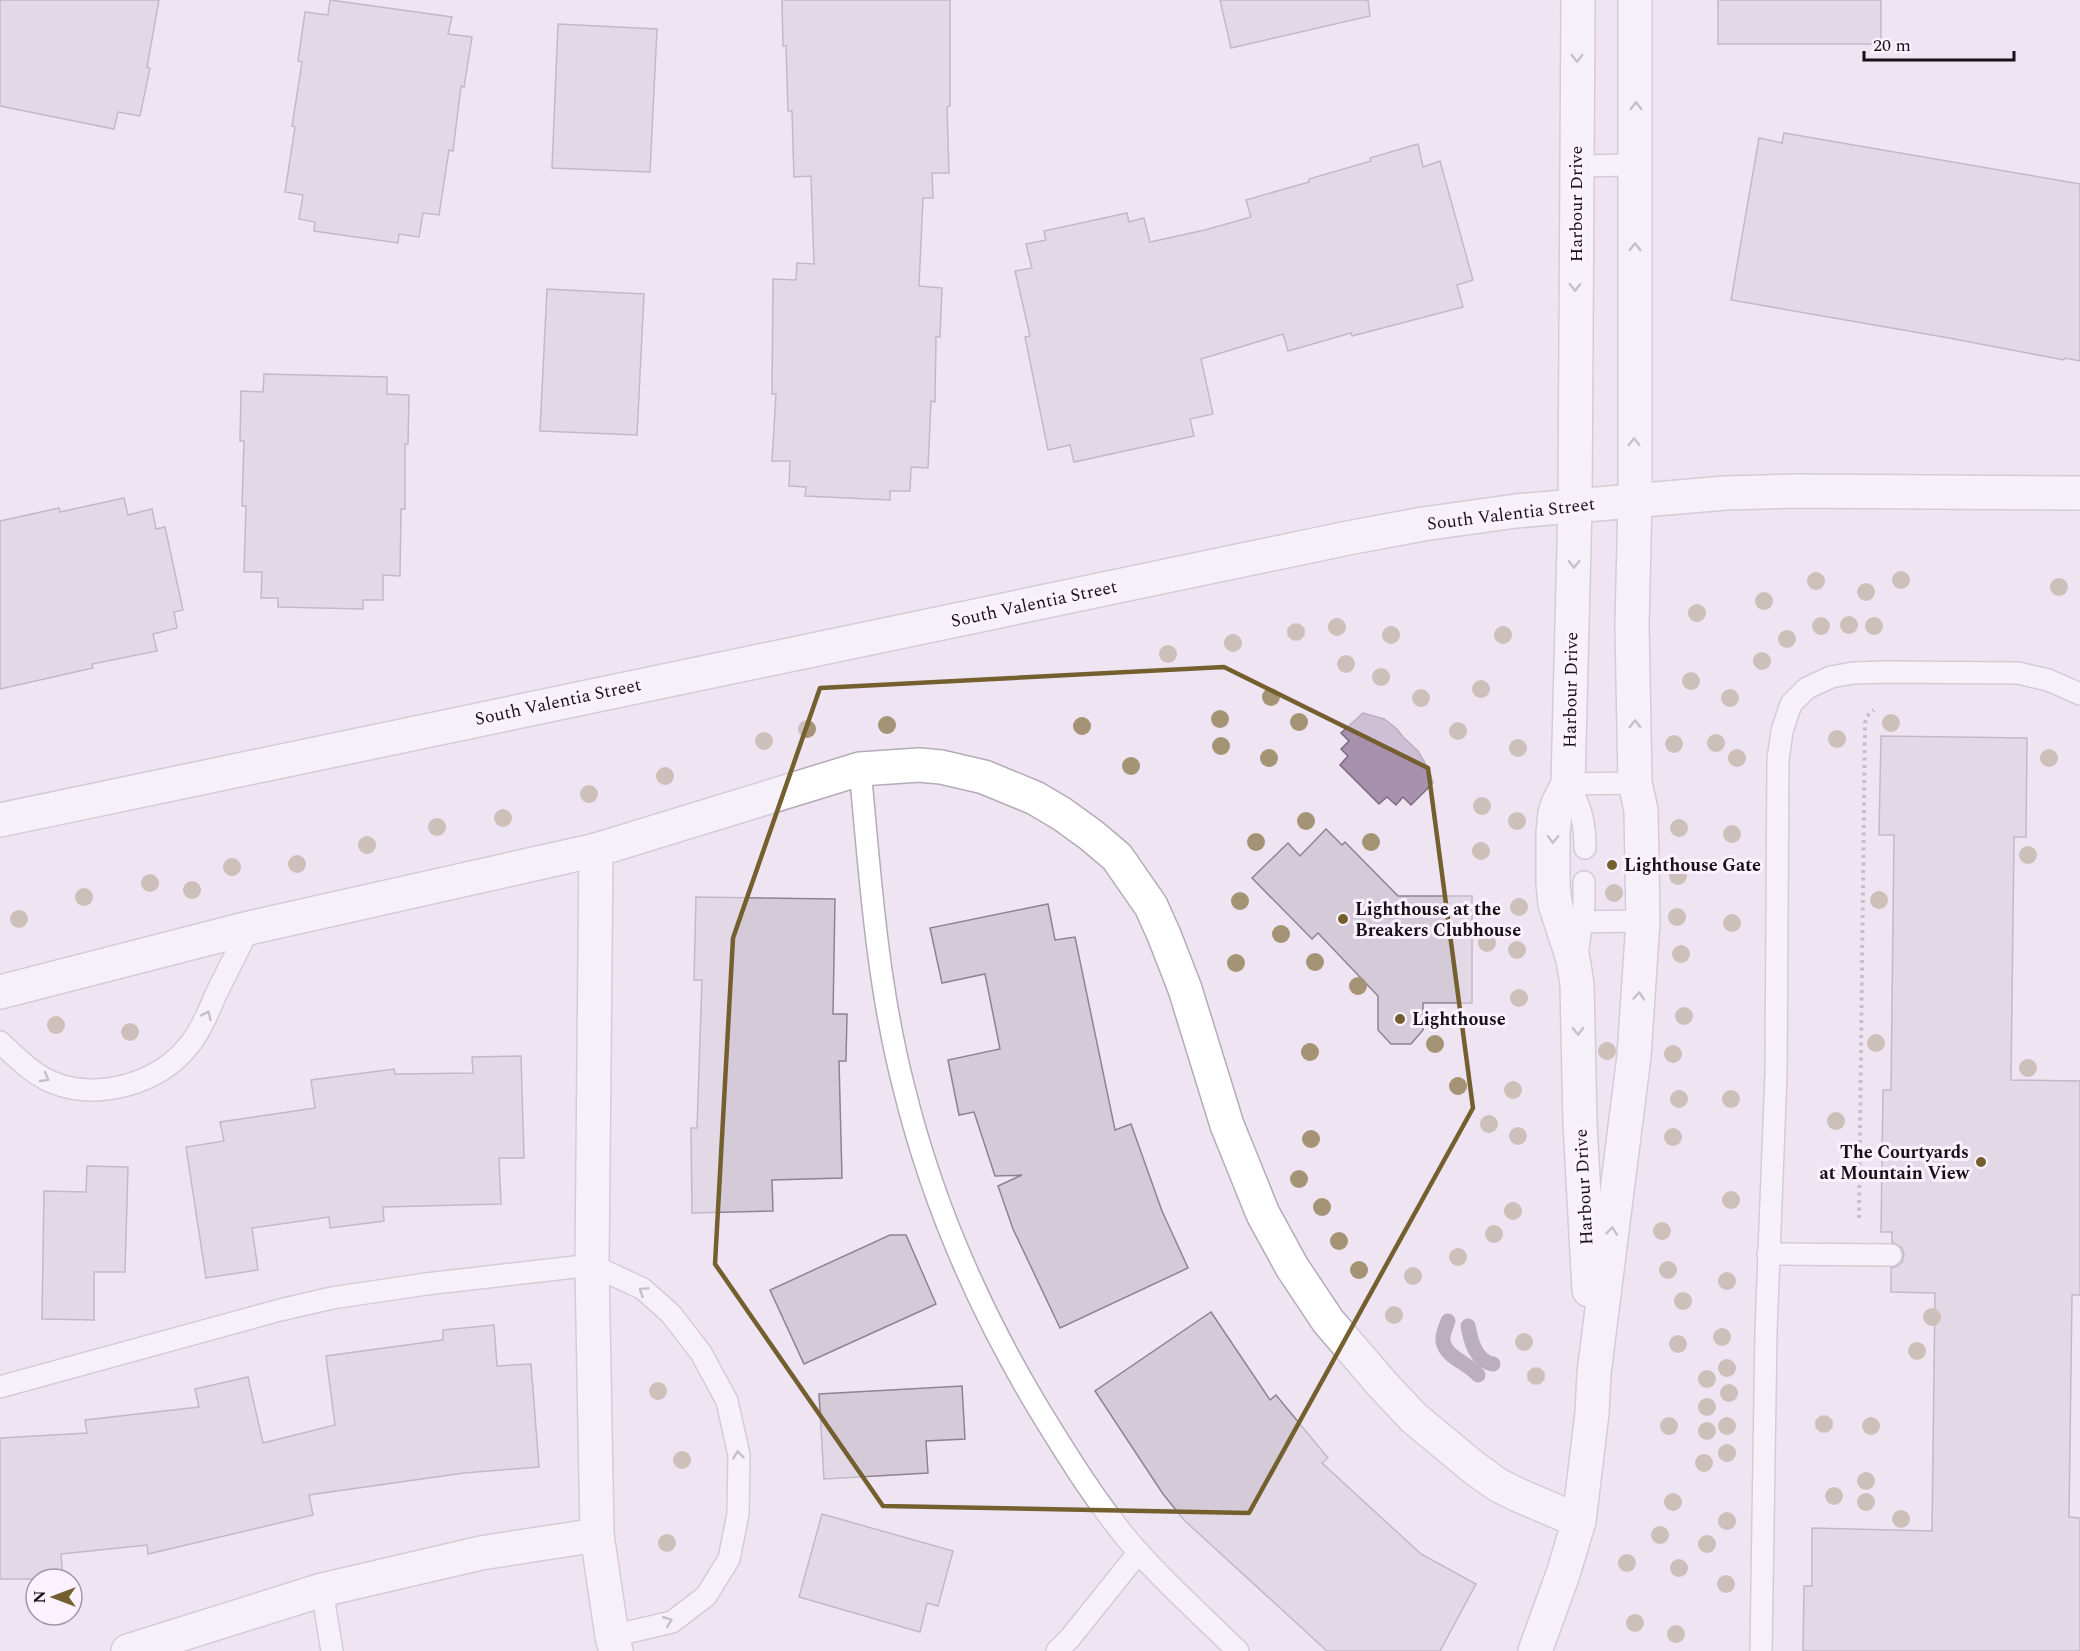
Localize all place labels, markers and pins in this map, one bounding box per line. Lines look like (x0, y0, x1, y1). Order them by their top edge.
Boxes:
place label: Lighthouse Gate (1624, 852, 1761, 879)
marker: Lighthouse Gate (1605, 858, 1619, 872)
place label: Lighthouse at the Breakers Clubhouse (1355, 896, 1521, 944)
marker: Lighthouse at the Breakers Clubhouse (1336, 912, 1350, 926)
place label: Lighthouse (1412, 1006, 1506, 1033)
marker: Lighthouse (1393, 1012, 1407, 1026)
place label: The Courtyards at Mountain View (1819, 1139, 1970, 1187)
marker: The Courtyards at Mountain View (1974, 1155, 1988, 1169)

